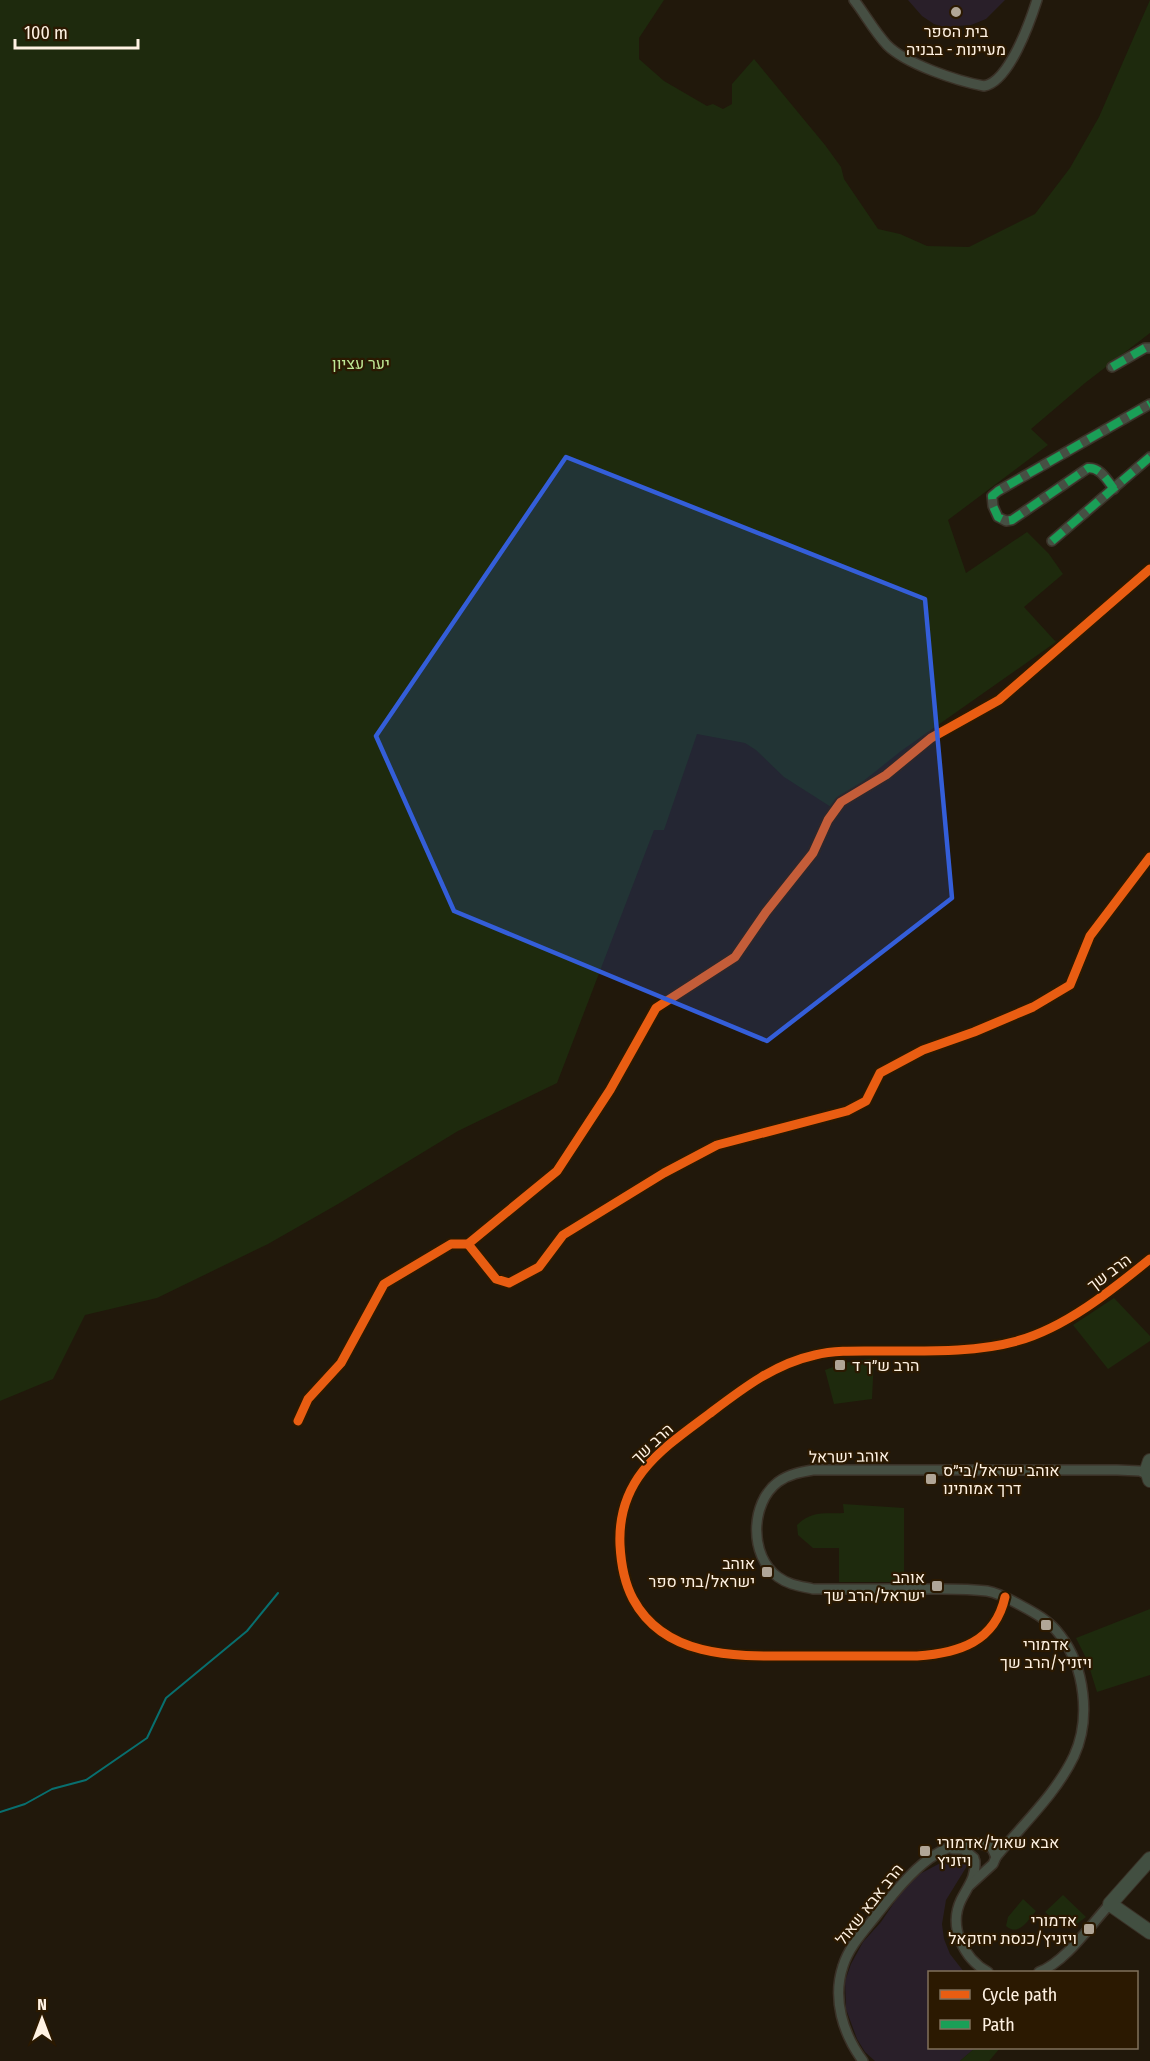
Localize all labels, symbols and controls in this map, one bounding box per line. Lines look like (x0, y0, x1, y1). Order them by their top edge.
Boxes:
marker: בית הספר מעיינות - בבניה (949, 5, 963, 19)
scale bar (15, 12, 138, 50)
text: 100 m (24, 22, 68, 44)
place label: בית הספר מעיינות - בבניה (906, 22, 1006, 59)
park label: יער עציון (332, 354, 390, 373)
street label: הרב שך (1084, 1250, 1135, 1295)
place label: הרב ש״ך ד (852, 1356, 919, 1375)
marker: הרב ש״ך ד (833, 1358, 847, 1372)
street label: הרב שך (628, 1419, 677, 1467)
street label: אוהב ישראל (809, 1446, 889, 1467)
place label: אוהב ישראל/בי״ס דרך אמותינו (943, 1461, 1060, 1498)
marker: אוהב ישראל/בי״ס דרך אמותינו (924, 1472, 938, 1486)
place label: אוהב ישראל/בתי ספר (649, 1554, 755, 1591)
marker: אוהב ישראל/בתי ספר (760, 1565, 774, 1579)
place label: אוהב ישראל/הרב שך (824, 1568, 925, 1605)
marker: אוהב ישראל/הרב שך (930, 1579, 944, 1593)
marker: אדמורי ויזניץ/הרב שך (1039, 1618, 1053, 1632)
place label: אדמורי ויזניץ/הרב שך (1000, 1635, 1092, 1672)
place label: אבא שאול/אדמורי ויזניץ (937, 1833, 1059, 1870)
marker: אבא שאול/אדמורי ויזניץ (918, 1844, 932, 1858)
street label: הרב אבא שאול (832, 1860, 907, 1949)
place label: אדמורי ויזניץ/כנסת יחזקאל (948, 1911, 1077, 1948)
marker: אדמורי ויזניץ/כנסת יחזקאל (1082, 1922, 1096, 1936)
legend (928, 1971, 1138, 2049)
text: Cycle path (982, 1984, 1057, 2006)
north arrow (12, 1989, 72, 2049)
text: N (37, 1995, 47, 2014)
text: Path (982, 2014, 1015, 2036)

